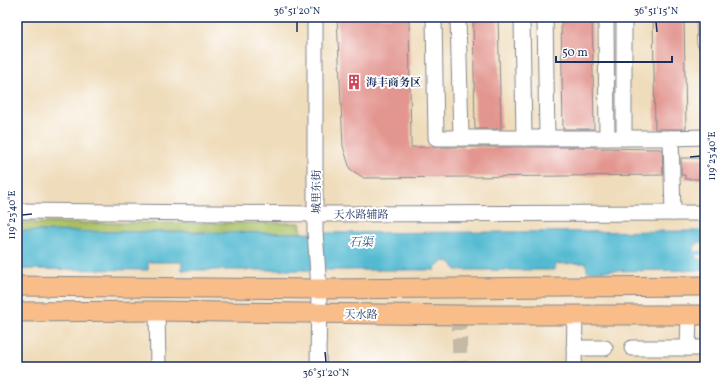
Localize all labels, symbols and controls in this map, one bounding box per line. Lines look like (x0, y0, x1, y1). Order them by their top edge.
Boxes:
text: 36°51'20"N (274, 4, 321, 18)
text: 36°51'15"N (634, 4, 679, 18)
scale bar (556, 38, 672, 64)
text: 50 m (562, 45, 588, 61)
building icon: 海丰商务区 (345, 73, 363, 91)
place label: 海丰商务区 (366, 76, 421, 91)
text: 119°23'40"E (705, 132, 719, 180)
street label: 城里东街 (310, 170, 325, 214)
text: 119°23'40"E (5, 191, 19, 239)
street label: 天水路辅路 (334, 208, 389, 223)
water label: 石渠 (349, 235, 375, 251)
street label: 天水路 (344, 308, 378, 323)
text: 36°51'20"N (303, 366, 350, 380)

